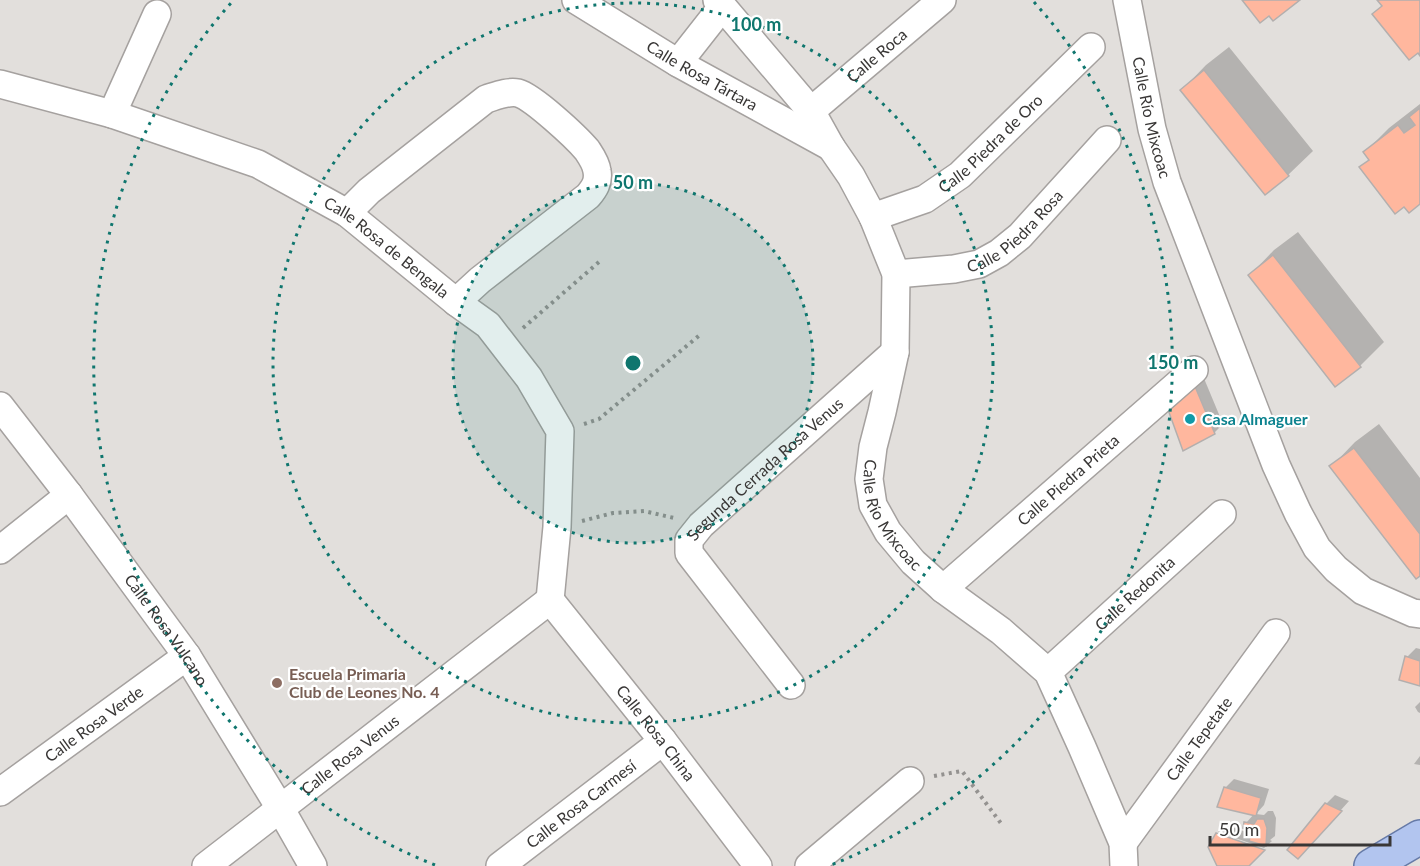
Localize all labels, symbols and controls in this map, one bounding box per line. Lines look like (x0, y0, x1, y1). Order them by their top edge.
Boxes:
text: 100 m (731, 13, 781, 35)
street label: Calle Roca (842, 24, 910, 86)
street label: Calle Rosa Tártara (643, 36, 761, 114)
street label: Calle Río Mixcoac (1129, 55, 1176, 181)
street label: Calle Piedra de Oro (934, 90, 1046, 196)
text: 50 m (613, 171, 653, 193)
street label: Calle Piedra Rosa (965, 186, 1066, 275)
street label: Calle Rosa de Bengala (321, 192, 453, 301)
text: 150 m (1148, 351, 1198, 373)
centre of rings (623, 353, 643, 373)
street label: Segunda Cerrada Rosa Venus (683, 393, 846, 544)
place label: Casa Almaguer (1202, 409, 1308, 428)
marker: Casa Almaguer (1183, 412, 1197, 426)
street label: Calle Piedra Prieta (1013, 430, 1122, 529)
street label: Calle Río Mixcoac (860, 458, 926, 574)
street label: Calle Redonita (1090, 552, 1178, 634)
street label: Calle Rosa Vulcano (121, 570, 213, 689)
place label: Escuela Primaria Club de Leones No. 4 (289, 664, 439, 701)
marker: Escuela Primaria Club de Leones No. 4 (270, 676, 284, 690)
street label: Calle Rosa Verde (41, 681, 146, 765)
street label: Calle Rosa China (613, 681, 700, 784)
street label: Calle Tepetate (1162, 693, 1236, 784)
street label: Calle Rosa Venus (297, 710, 402, 798)
street label: Calle Rosa Carmesí (522, 755, 640, 852)
scale bar (1210, 809, 1390, 847)
text: 50 m (1219, 818, 1259, 840)

